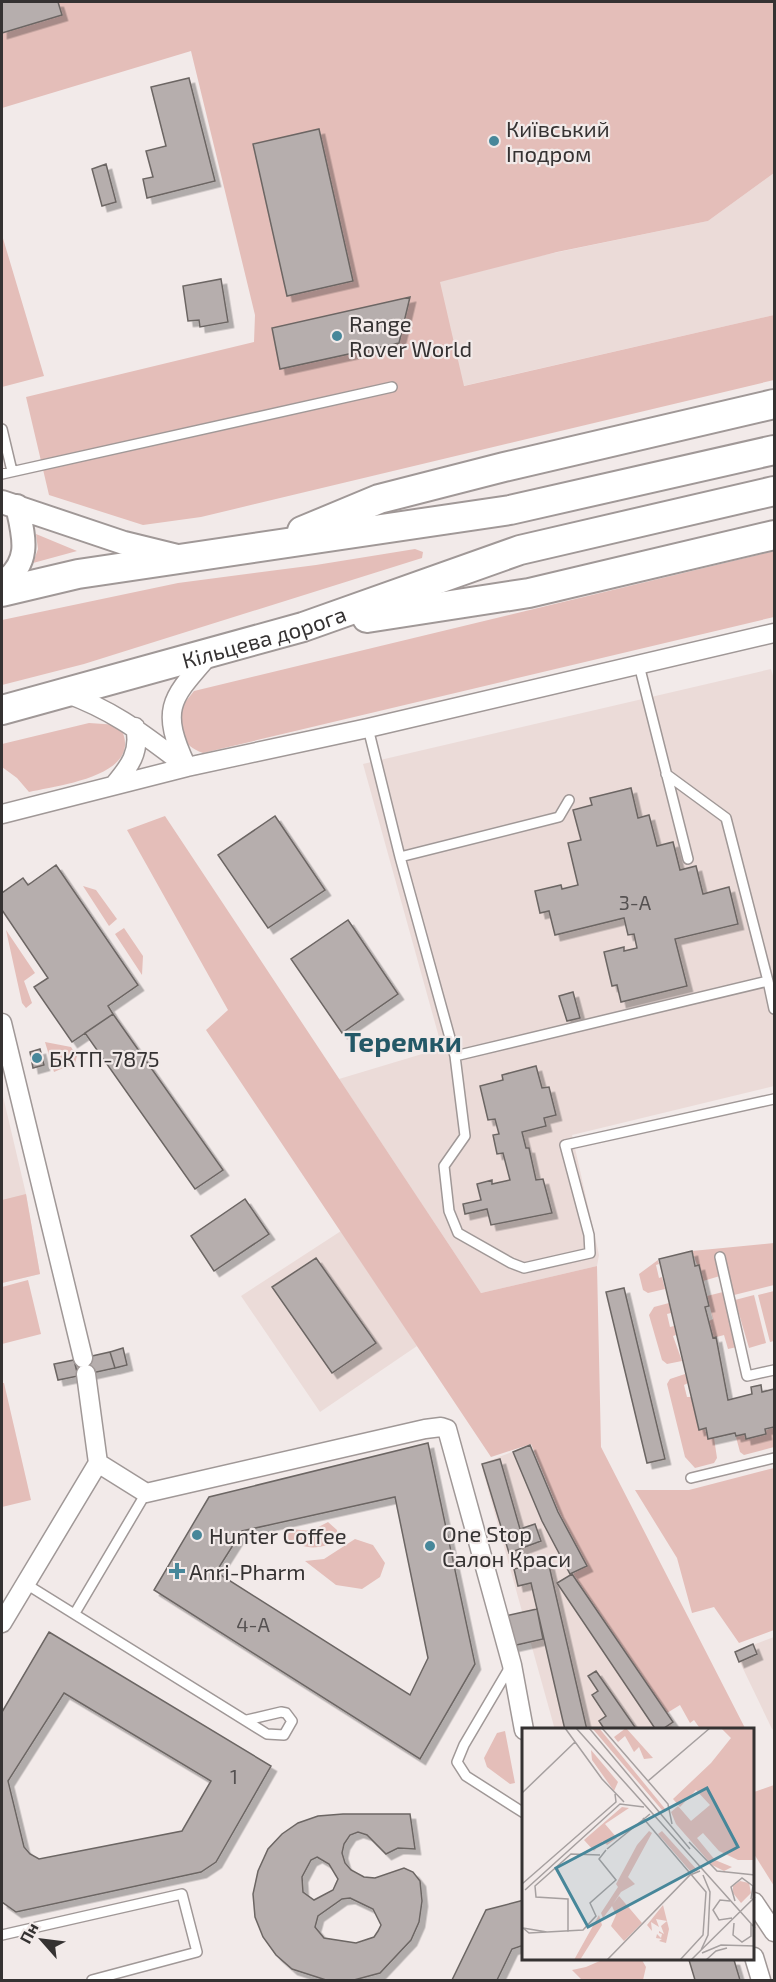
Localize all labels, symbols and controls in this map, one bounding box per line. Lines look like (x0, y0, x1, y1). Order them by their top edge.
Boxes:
place label: Київський Іподром (506, 115, 610, 166)
marker: Київський Іподром (487, 134, 501, 148)
place label: Range Rover World (349, 310, 472, 361)
marker: Range Rover World (330, 329, 344, 343)
street label: Кільцева дорога (179, 600, 349, 673)
house number: 3-А (619, 890, 652, 914)
district label: Теремки (344, 1024, 462, 1058)
place label: БКТП-7875 (49, 1045, 159, 1071)
marker: БКТП-7875 (30, 1051, 44, 1065)
place label: One Stop Салон Краси (442, 1520, 571, 1571)
place label: Hunter Coffee (209, 1522, 347, 1548)
marker: Hunter Coffee (190, 1528, 204, 1542)
marker: One Stop Салон Краси (423, 1539, 437, 1553)
place label: Anri-Pharm (189, 1558, 306, 1584)
marker: Anri-Pharm (170, 1564, 184, 1578)
house number: 4-А (236, 1612, 270, 1636)
inset map (522, 1728, 755, 1961)
house number: 1 (230, 1764, 238, 1788)
north arrow (12, 1910, 72, 1970)
text: Пн (15, 1919, 42, 1946)

